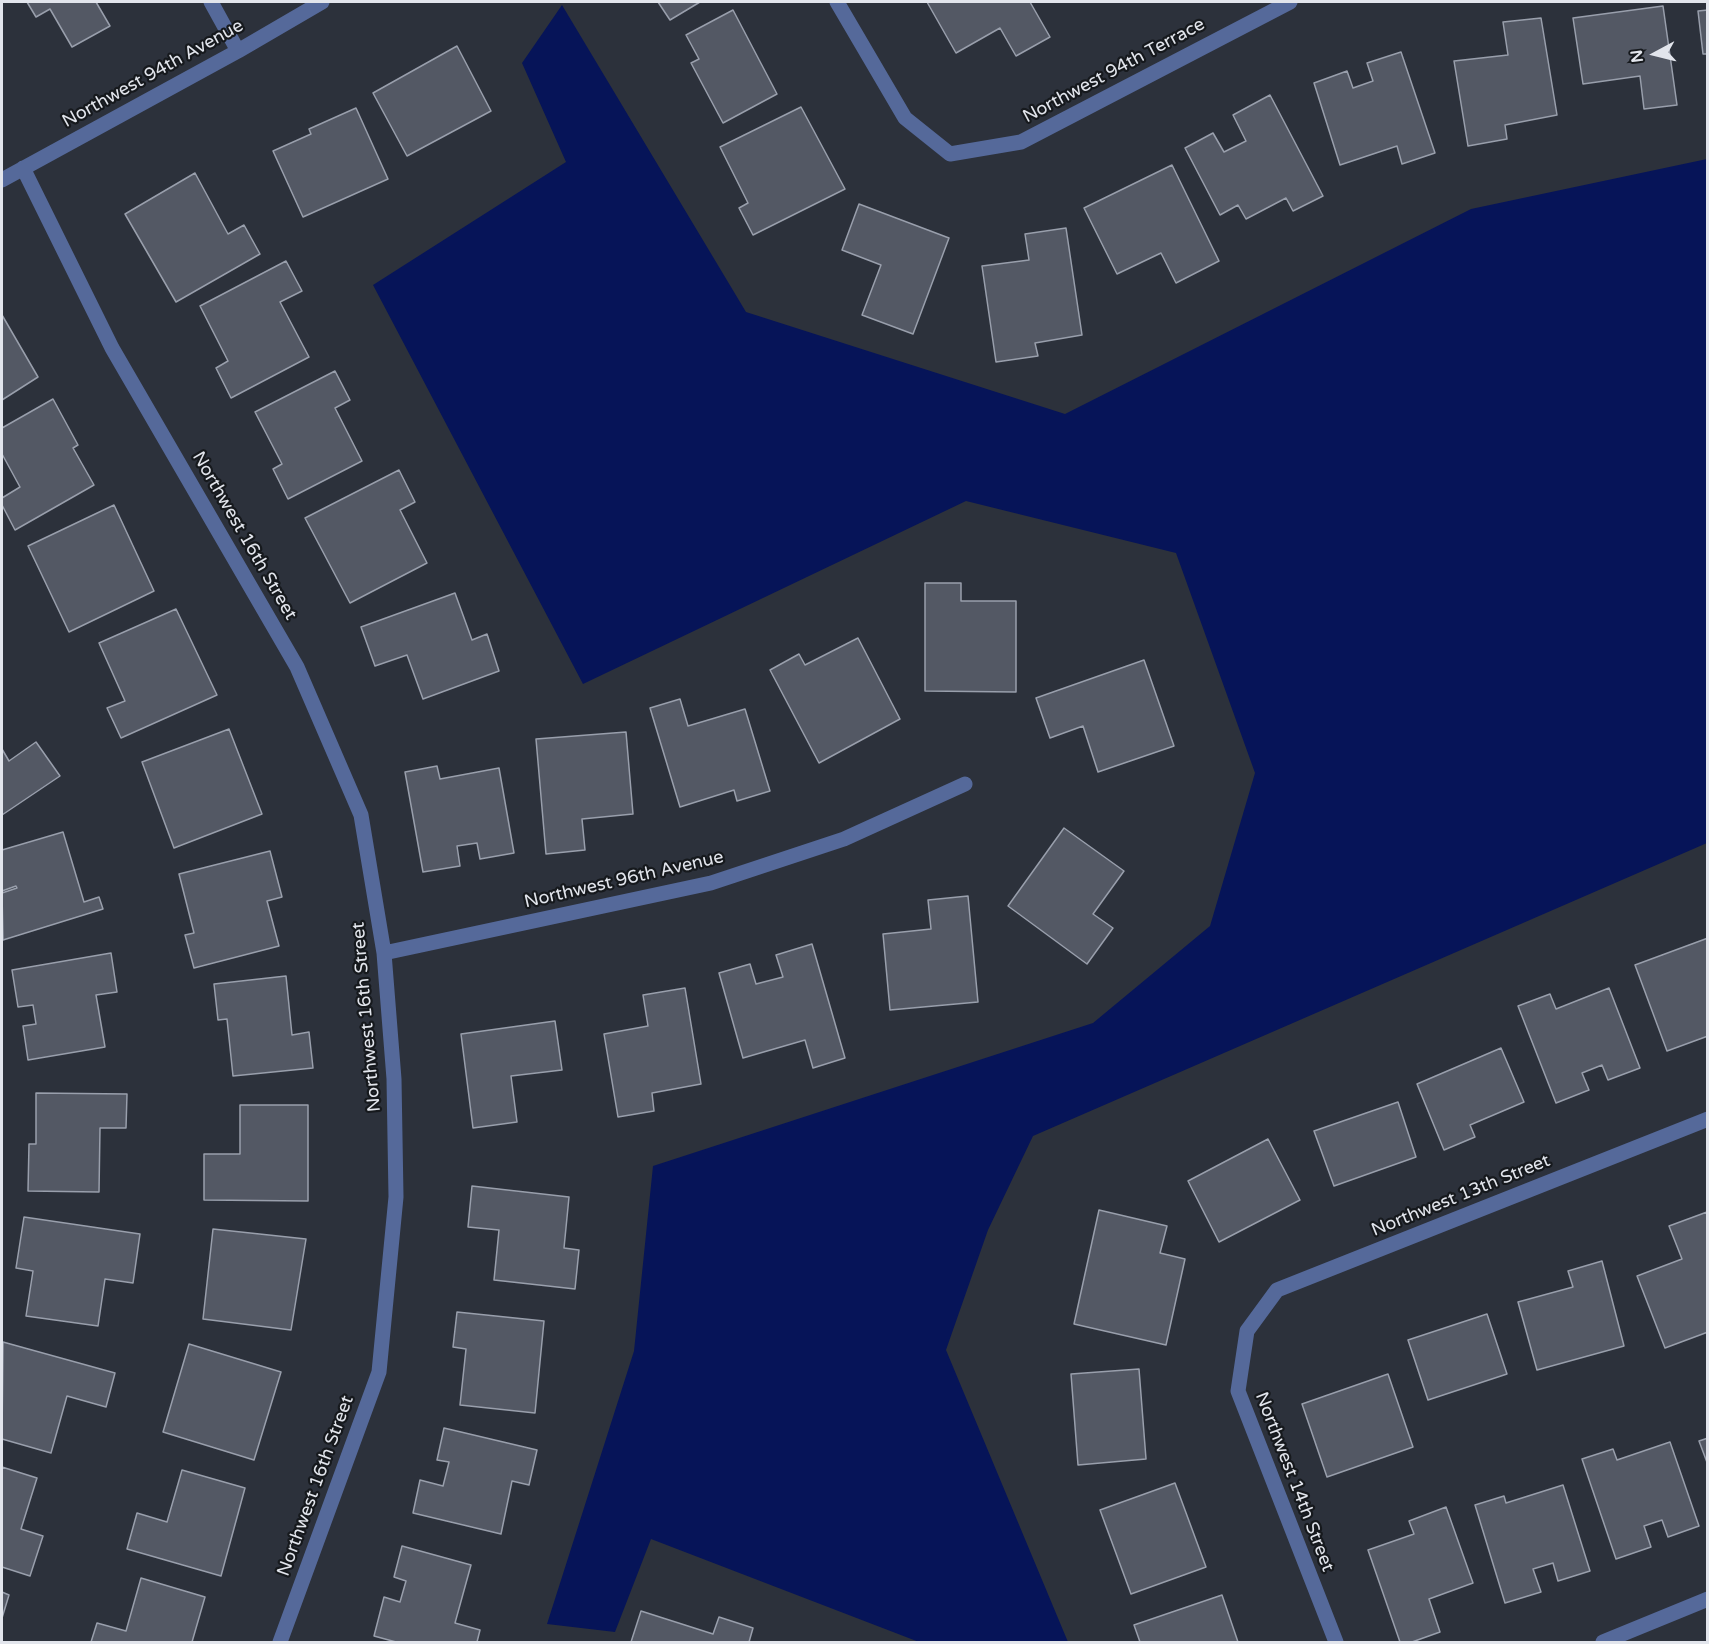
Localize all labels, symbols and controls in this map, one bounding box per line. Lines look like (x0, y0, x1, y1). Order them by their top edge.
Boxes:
street label: Northwest 94th Terrace (1019, 14, 1209, 128)
street label: Northwest 94th Avenue (59, 15, 247, 133)
north arrow (1625, 24, 1685, 84)
text: N (1626, 49, 1648, 64)
street label: Northwest 16th Street (187, 448, 301, 624)
street label: Northwest 96th Avenue (522, 847, 726, 913)
street label: Northwest 16th Street (348, 921, 386, 1113)
street label: Northwest 13th Street (1369, 1150, 1553, 1242)
street label: Northwest 14th Street (1250, 1389, 1338, 1575)
street label: Northwest 16th Street (273, 1393, 359, 1579)

